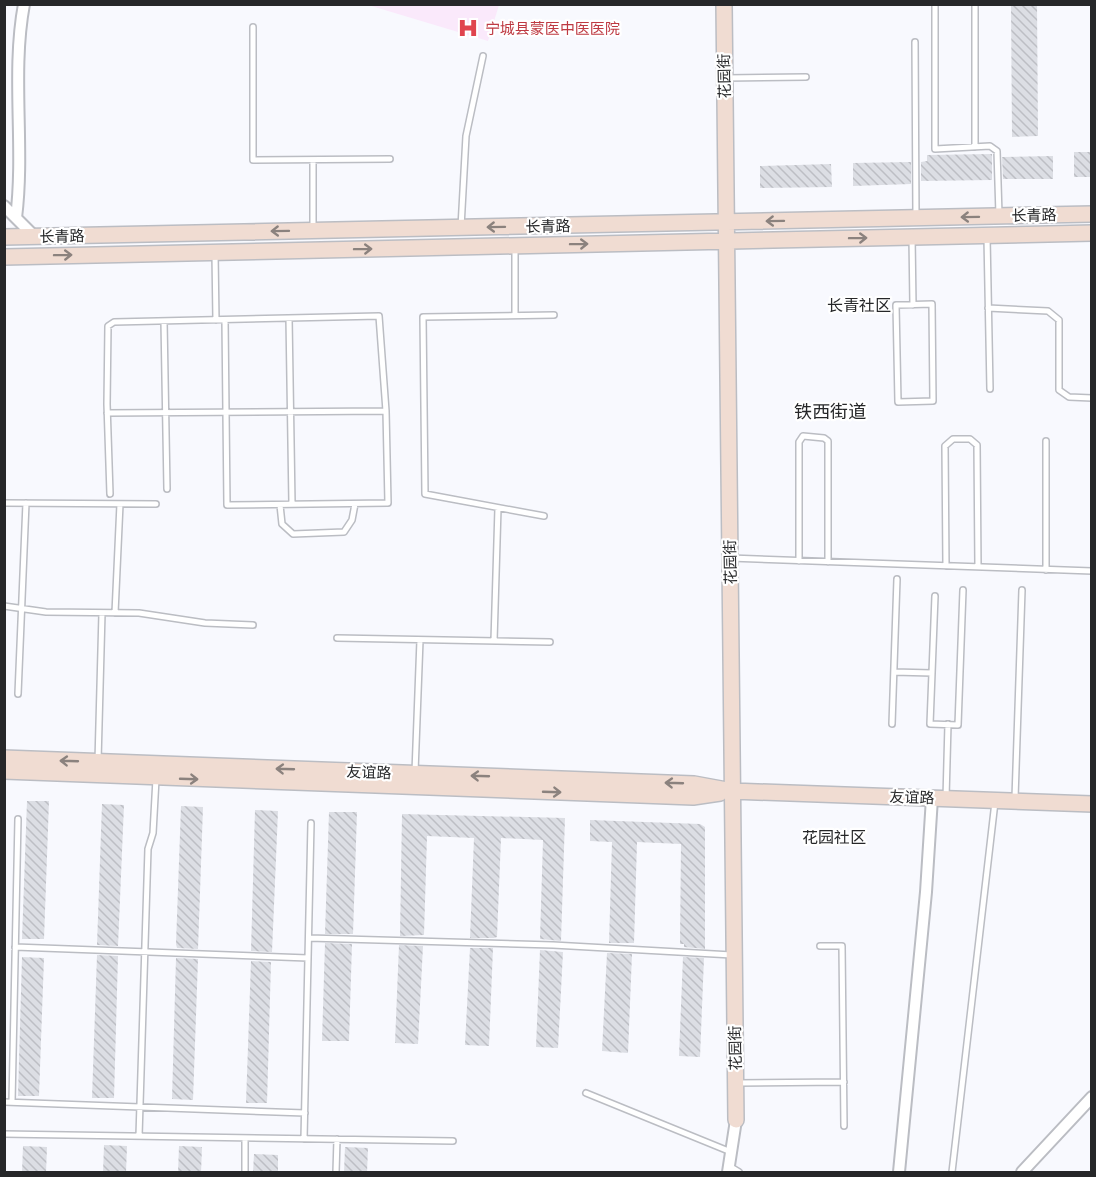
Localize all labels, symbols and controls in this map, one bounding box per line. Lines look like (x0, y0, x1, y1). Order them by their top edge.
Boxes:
hospital icon: 宁城县蒙医中医医院 (456, 16, 480, 40)
place label: 宁城县蒙医中医医院 (485, 19, 620, 38)
street label: 花园街 (714, 53, 734, 99)
street label: 长青路 (1011, 205, 1057, 225)
one-way arrow (961, 211, 981, 222)
one-way arrow (766, 215, 786, 227)
street label: 长青路 (525, 216, 571, 236)
one-way arrow (487, 221, 507, 232)
one-way arrow (271, 225, 291, 237)
street label: 长青路 (39, 226, 85, 246)
one-way arrow (847, 232, 867, 244)
one-way arrow (568, 238, 588, 250)
one-way arrow (352, 243, 372, 254)
one-way arrow (52, 249, 72, 261)
district label: 长青社区 (827, 295, 891, 315)
district label: 铁西街道 (794, 400, 866, 423)
street label: 花园街 (720, 539, 740, 585)
one-way arrow (59, 755, 79, 766)
street label: 友谊路 (346, 762, 392, 782)
one-way arrow (275, 764, 295, 775)
one-way arrow (470, 771, 490, 782)
one-way arrow (178, 773, 198, 784)
one-way arrow (665, 778, 685, 789)
one-way arrow (541, 786, 561, 798)
street label: 友谊路 (889, 787, 935, 807)
district label: 花园社区 (802, 827, 866, 847)
street label: 花园街 (725, 1025, 745, 1071)

